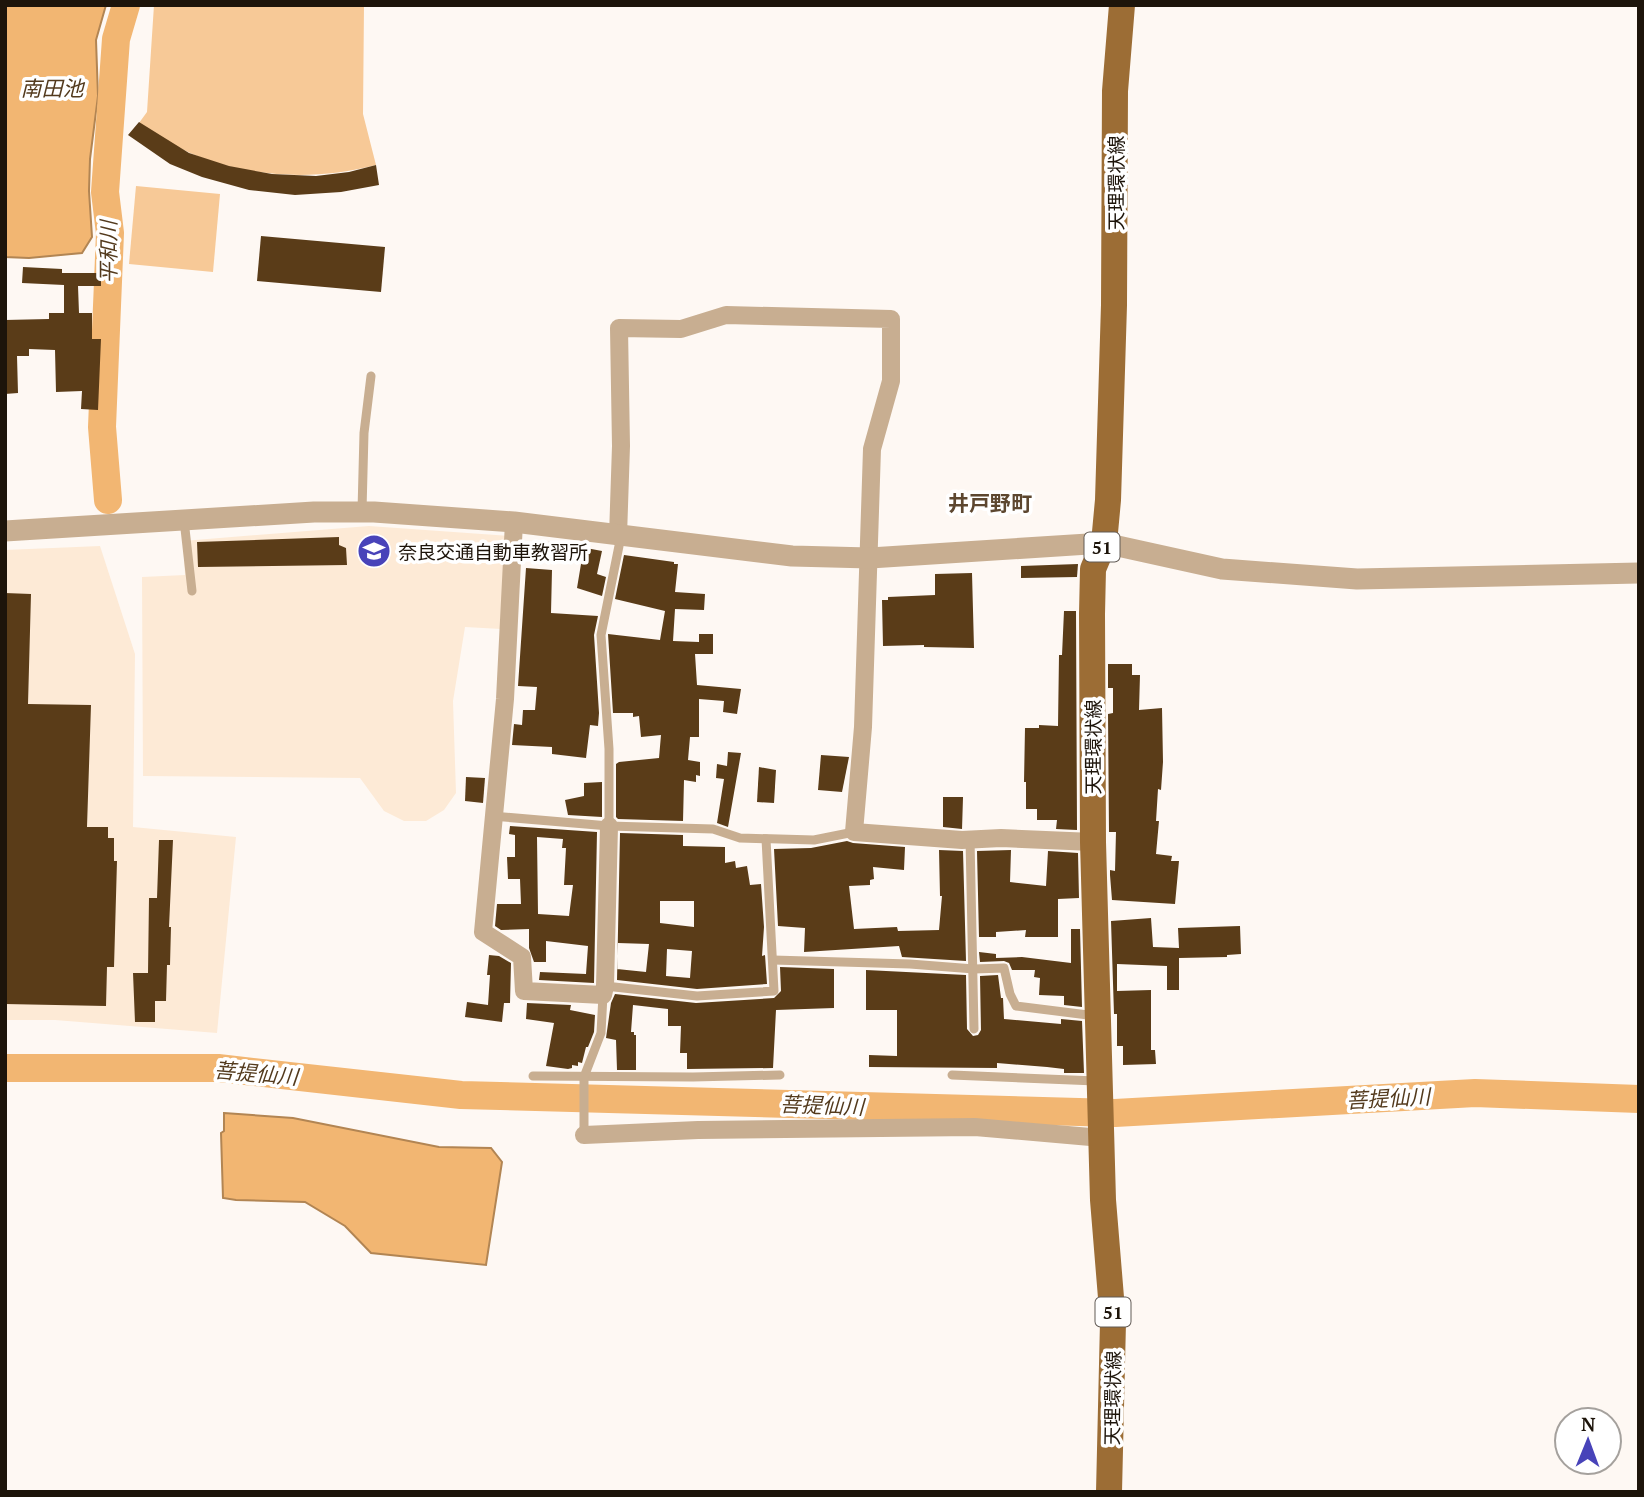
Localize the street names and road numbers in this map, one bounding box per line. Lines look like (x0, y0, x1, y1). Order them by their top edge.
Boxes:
street label: 天理環状線 (1103, 135, 1128, 231)
road number: 51 (1084, 532, 1120, 562)
street label: 天理環状線 (1080, 699, 1105, 795)
road number: 51 (1096, 1297, 1130, 1326)
street label: 天理環状線 (1099, 1350, 1125, 1446)

